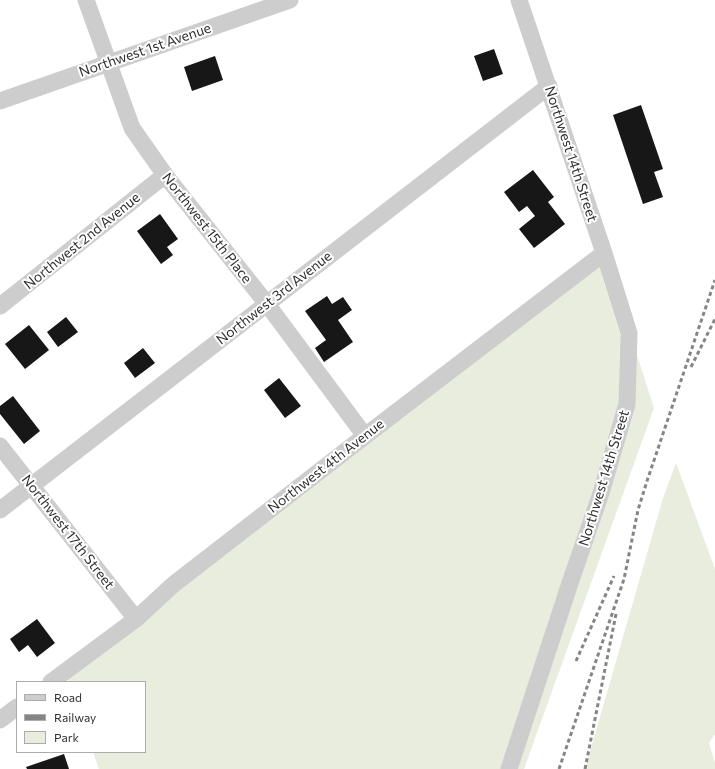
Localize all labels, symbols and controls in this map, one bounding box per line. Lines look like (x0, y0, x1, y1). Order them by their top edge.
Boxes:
street label: Northwest 1st Avenue (77, 19, 213, 81)
street label: Northwest 14th Street (541, 84, 601, 224)
street label: Northwest 15th Place (159, 169, 255, 287)
street label: Northwest 2nd Avenue (21, 189, 143, 293)
street label: Northwest 3rd Avenue (213, 248, 335, 348)
street label: Northwest 14th Street (575, 408, 633, 548)
street label: Northwest 4th Avenue (265, 415, 387, 517)
street label: Northwest 17th Street (18, 471, 118, 593)
legend (16, 681, 146, 753)
text: Road (54, 690, 82, 704)
text: Railway (54, 710, 96, 724)
text: Park (54, 730, 79, 744)

